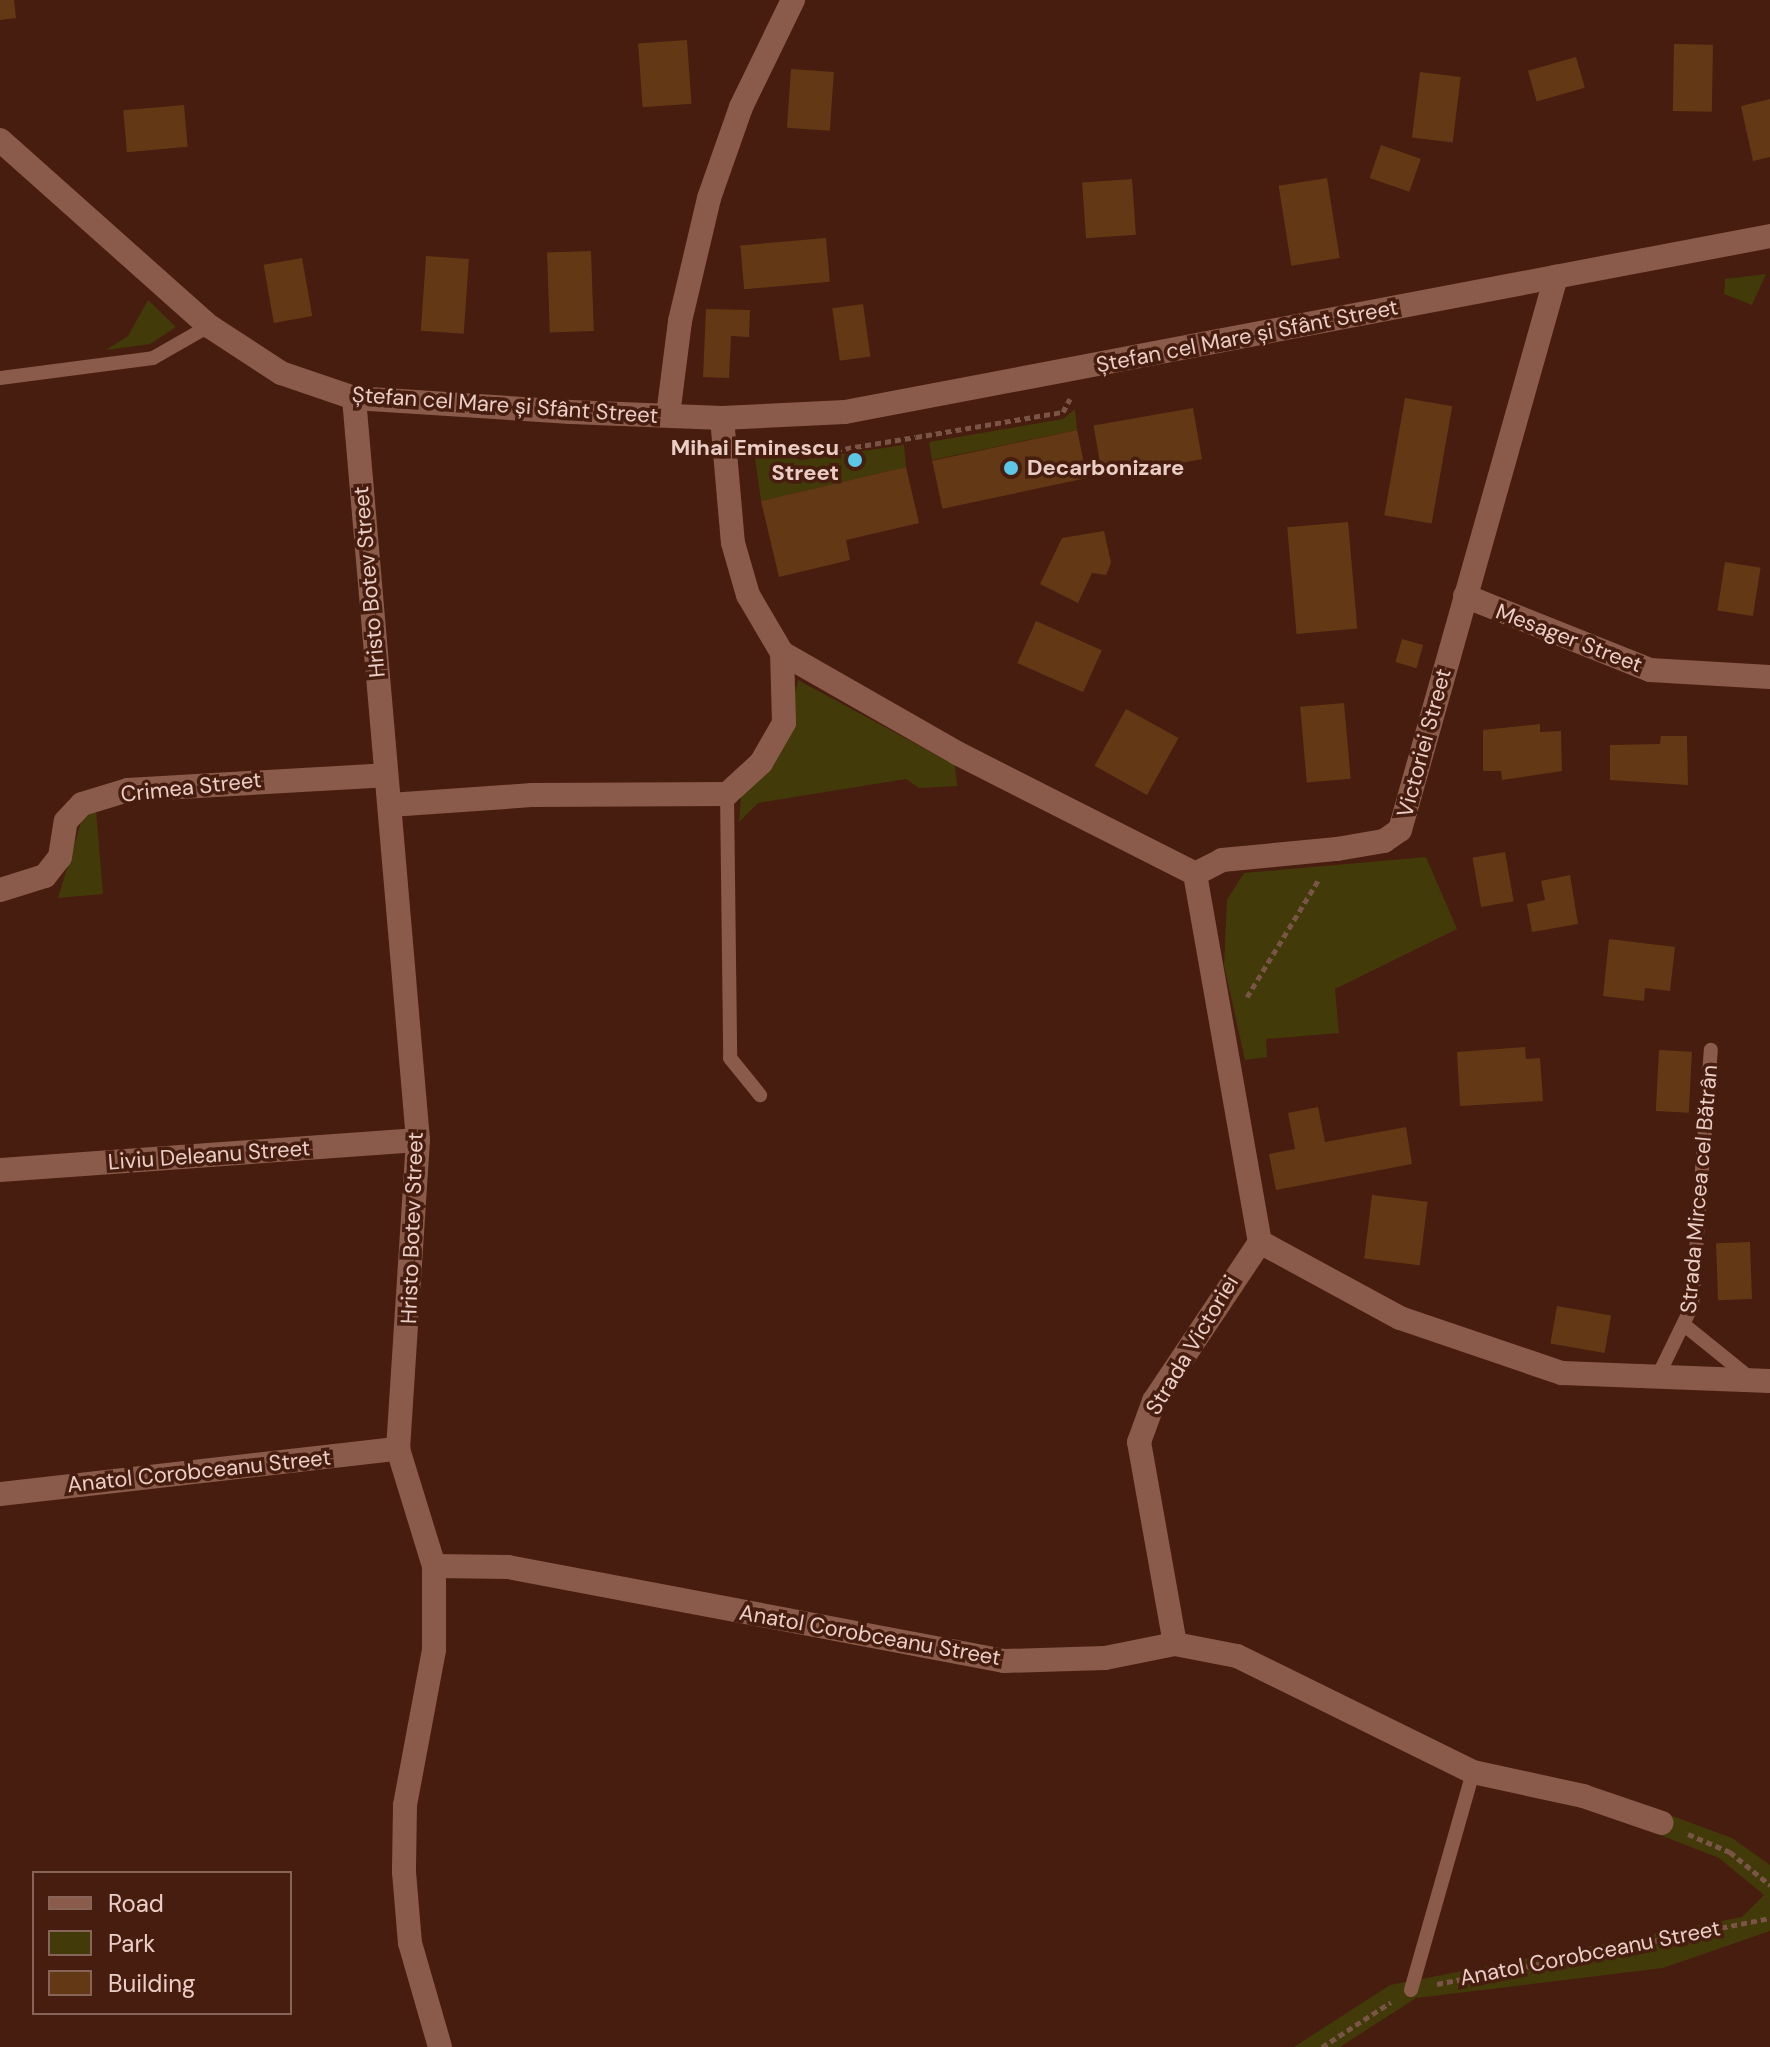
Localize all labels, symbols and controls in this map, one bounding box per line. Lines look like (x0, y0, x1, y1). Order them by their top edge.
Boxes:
street label: Ștefan cel Mare și Sfânt Street (1094, 294, 1400, 378)
street label: Ștefan cel Mare și Sfânt Street (351, 381, 659, 429)
place label: Mihai Eminescu Street (671, 434, 839, 486)
marker: Mihai Eminescu Street (846, 451, 864, 469)
place label: Decarbonizare (1027, 455, 1184, 481)
marker: Decarbonizare (1002, 459, 1020, 477)
street label: Hristo Botev Street (347, 485, 391, 679)
street label: Mesager Street (1492, 598, 1646, 678)
street label: Victoriei Street (1391, 666, 1457, 820)
street label: Crimea Street (119, 766, 263, 808)
street label: Strada Mircea cel Bătrân (1675, 1064, 1723, 1314)
street label: Hristo Botev Street (395, 1131, 429, 1325)
street label: Liviu Deleanu Street (107, 1135, 311, 1175)
street label: Strada Victoriei (1140, 1271, 1244, 1419)
street label: Anatol Corobceanu Street (66, 1444, 332, 1498)
street label: Anatol Corobceanu Street (737, 1599, 1003, 1671)
legend (32, 1871, 292, 2015)
text: Road (108, 1888, 164, 1919)
street label: Anatol Corobceanu Street (1457, 1915, 1723, 1991)
text: Park (108, 1928, 155, 1959)
text: Building (108, 1968, 195, 1999)

